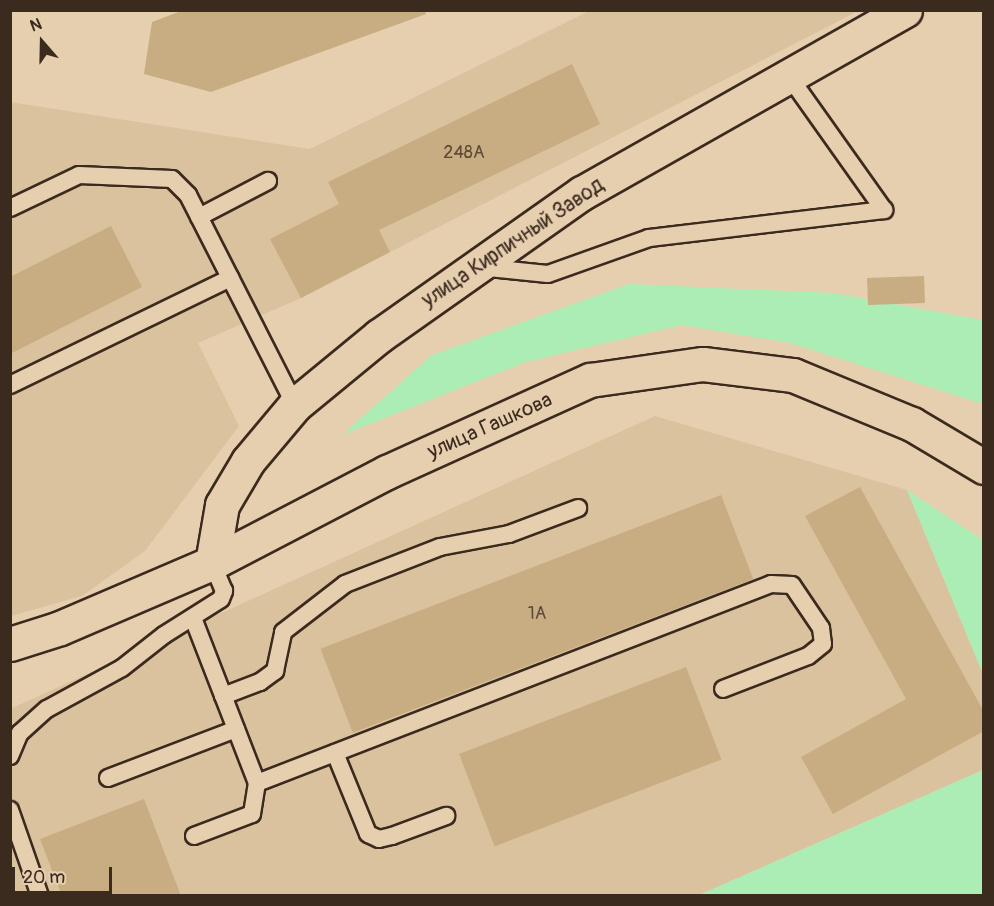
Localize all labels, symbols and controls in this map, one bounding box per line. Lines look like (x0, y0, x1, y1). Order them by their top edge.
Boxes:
north arrow (12, 12, 72, 72)
text: N (27, 14, 44, 36)
house number: 248А (443, 142, 485, 164)
street label: улица Кирпичный Завод (417, 173, 609, 313)
street label: улица Гашкова (424, 387, 556, 465)
house number: 1А (528, 603, 546, 625)
scale bar (15, 855, 116, 893)
text: 20 m (23, 866, 65, 889)

